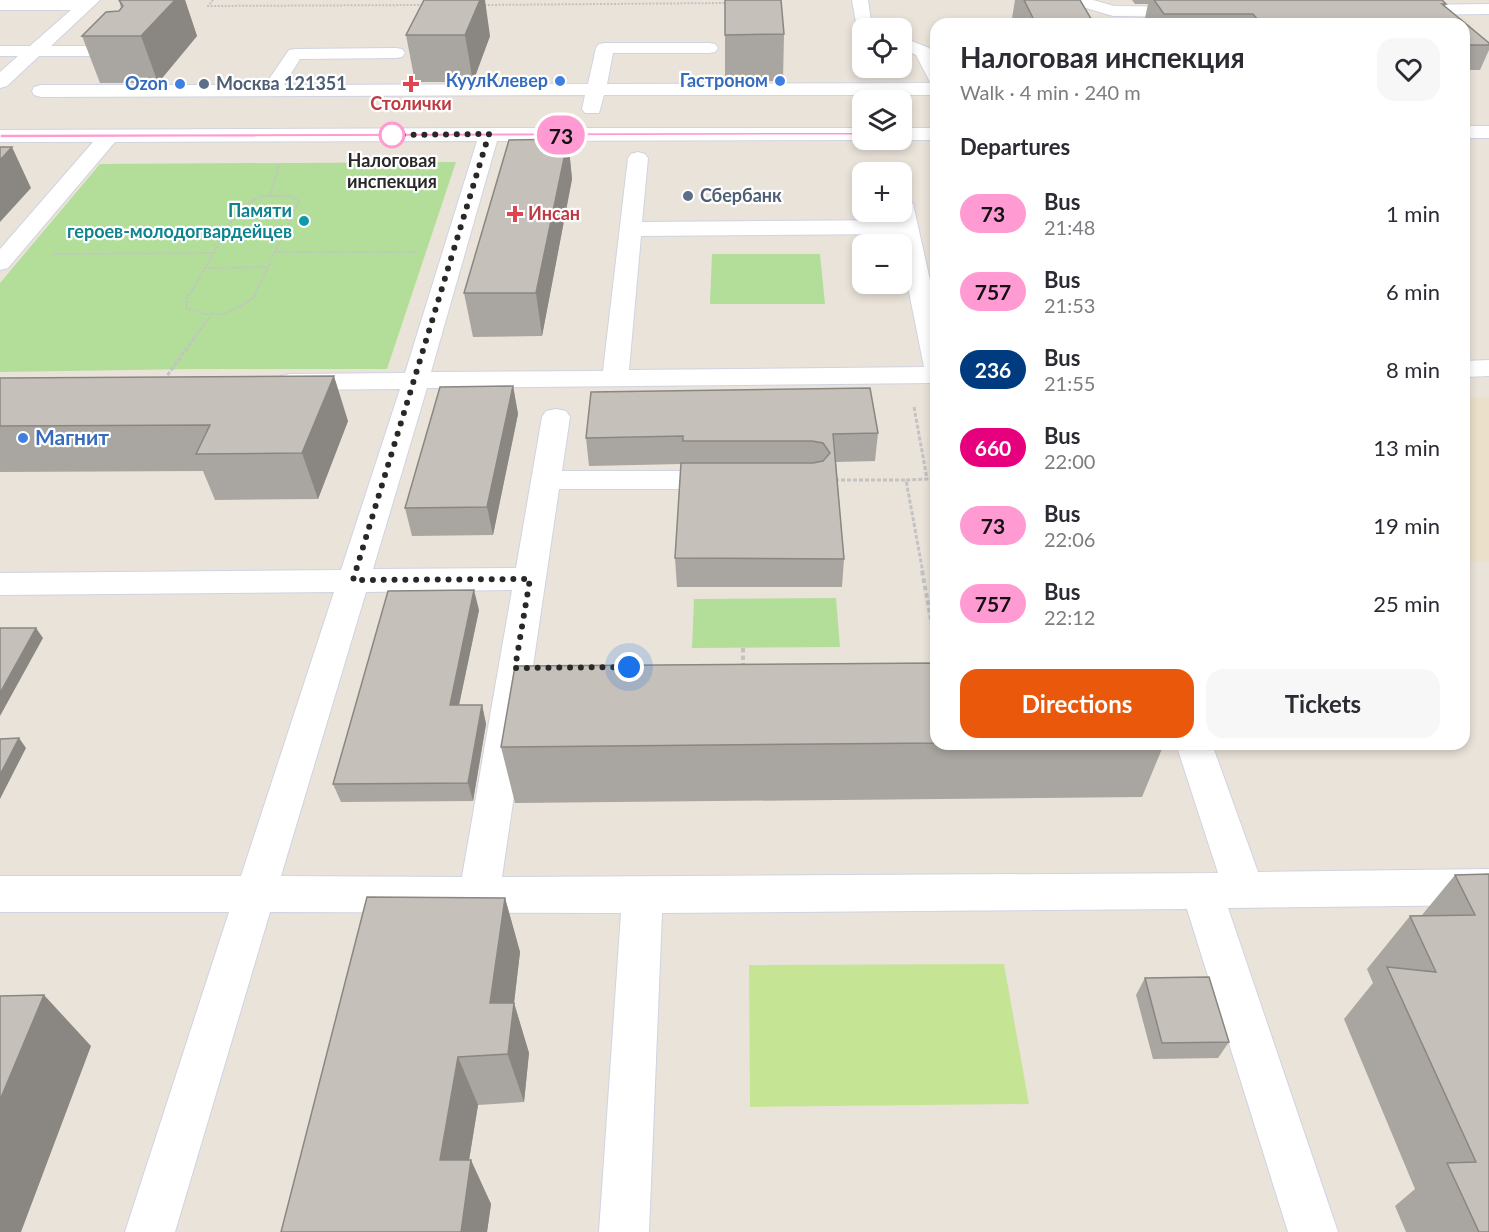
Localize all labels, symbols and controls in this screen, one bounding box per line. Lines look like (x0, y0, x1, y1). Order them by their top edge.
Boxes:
map controls (852, 18, 912, 294)
button: locate (852, 18, 912, 78)
button: heart (1377, 38, 1440, 101)
text: Налоговая инспекция (960, 40, 1245, 74)
place label: КуулКлевер (446, 69, 548, 91)
place label: Гастроном (680, 69, 768, 91)
place label: Ozon (125, 72, 168, 94)
place label: Москва 121351 (216, 72, 347, 94)
marker: КуулКлевер (553, 74, 567, 88)
marker: Гастроном (773, 74, 787, 88)
marker: Ozon (173, 77, 187, 91)
marker: Москва 121351 (197, 77, 211, 91)
marker: Столички (404, 77, 418, 91)
text: Walk · 4 min · 240 m (960, 80, 1141, 104)
button: layers (852, 90, 912, 150)
place label: Столички (370, 92, 452, 114)
line badge: 73 (534, 116, 588, 154)
marker: Налоговая инспекция (379, 122, 405, 148)
text: 73 (549, 123, 573, 148)
text: Departures (960, 133, 1070, 160)
place label: Налоговая инспекция (347, 149, 437, 192)
button: + (852, 162, 912, 222)
place label: Сбербанк (700, 184, 782, 206)
text: Bus (1044, 188, 1080, 215)
marker: Сбербанк (681, 189, 695, 203)
place label: Памяти героев-молодогвардейцев (67, 199, 292, 242)
text: 1 min (1386, 200, 1440, 227)
text: 73 (981, 201, 1005, 226)
place label: Инсан (528, 202, 580, 224)
marker: Инсан (506, 205, 524, 223)
marker: Памяти героев-молодогвардейцев (297, 214, 311, 228)
text: 21:48 (1044, 215, 1095, 239)
button: − (852, 234, 912, 294)
text: Bus (1044, 266, 1080, 293)
text: 6 min (1386, 278, 1440, 305)
text: 757 (975, 279, 1011, 304)
text: 21:53 (1044, 293, 1095, 317)
text: Bus (1044, 344, 1080, 371)
text: 8 min (1386, 356, 1440, 383)
text: 236 (975, 357, 1011, 382)
text: 21:55 (1044, 371, 1095, 395)
text: Bus (1044, 422, 1080, 449)
place label: Магнит (35, 424, 109, 449)
marker: Магнит (16, 431, 30, 445)
text: 13 min (1373, 434, 1440, 461)
text: 660 (975, 435, 1011, 460)
text: 22:00 (1044, 449, 1095, 473)
text: Bus (1044, 500, 1080, 527)
text: 19 min (1373, 512, 1440, 539)
text: 73 (981, 513, 1005, 538)
text: 22:06 (1044, 527, 1095, 551)
text: Bus (1044, 578, 1080, 605)
text: 25 min (1373, 590, 1440, 617)
text: 757 (975, 591, 1011, 616)
text: 22:12 (1044, 605, 1095, 629)
your location (614, 652, 644, 682)
button: Directions (960, 669, 1194, 738)
button: Tickets (1206, 669, 1440, 738)

